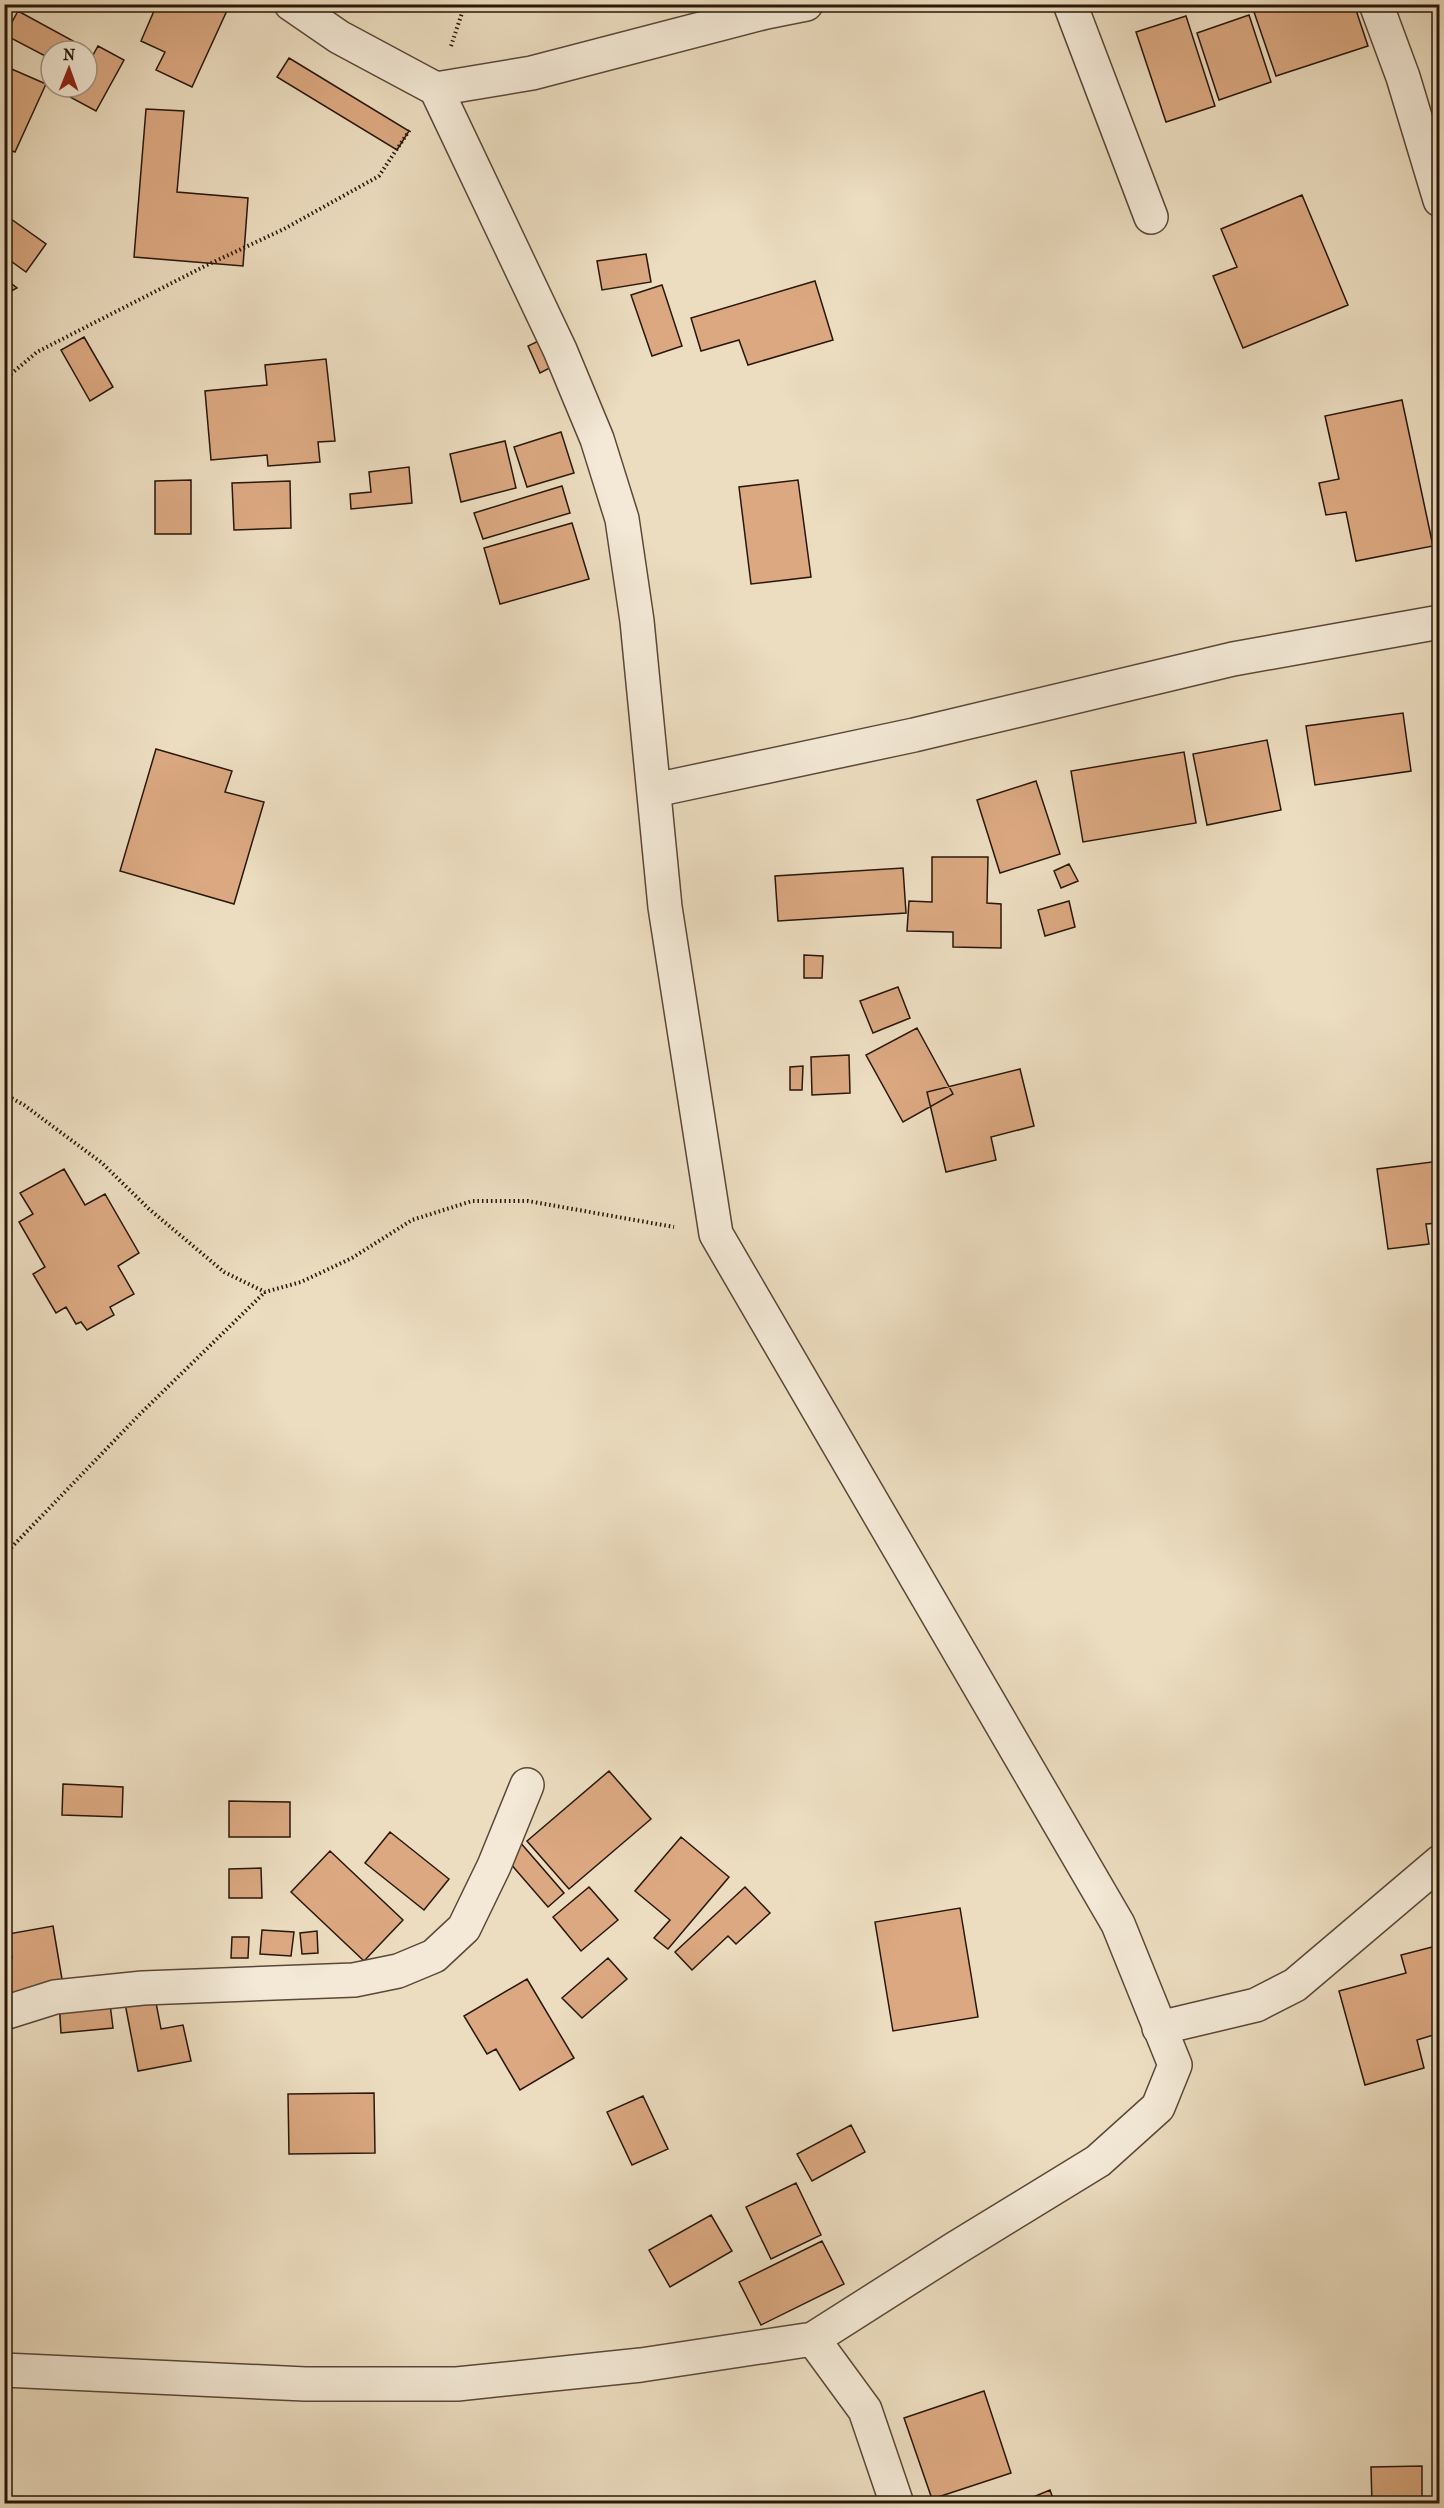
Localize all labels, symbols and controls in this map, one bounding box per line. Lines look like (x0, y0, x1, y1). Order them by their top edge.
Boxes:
north arrow (39, 39, 99, 99)
text: N (63, 45, 76, 64)

